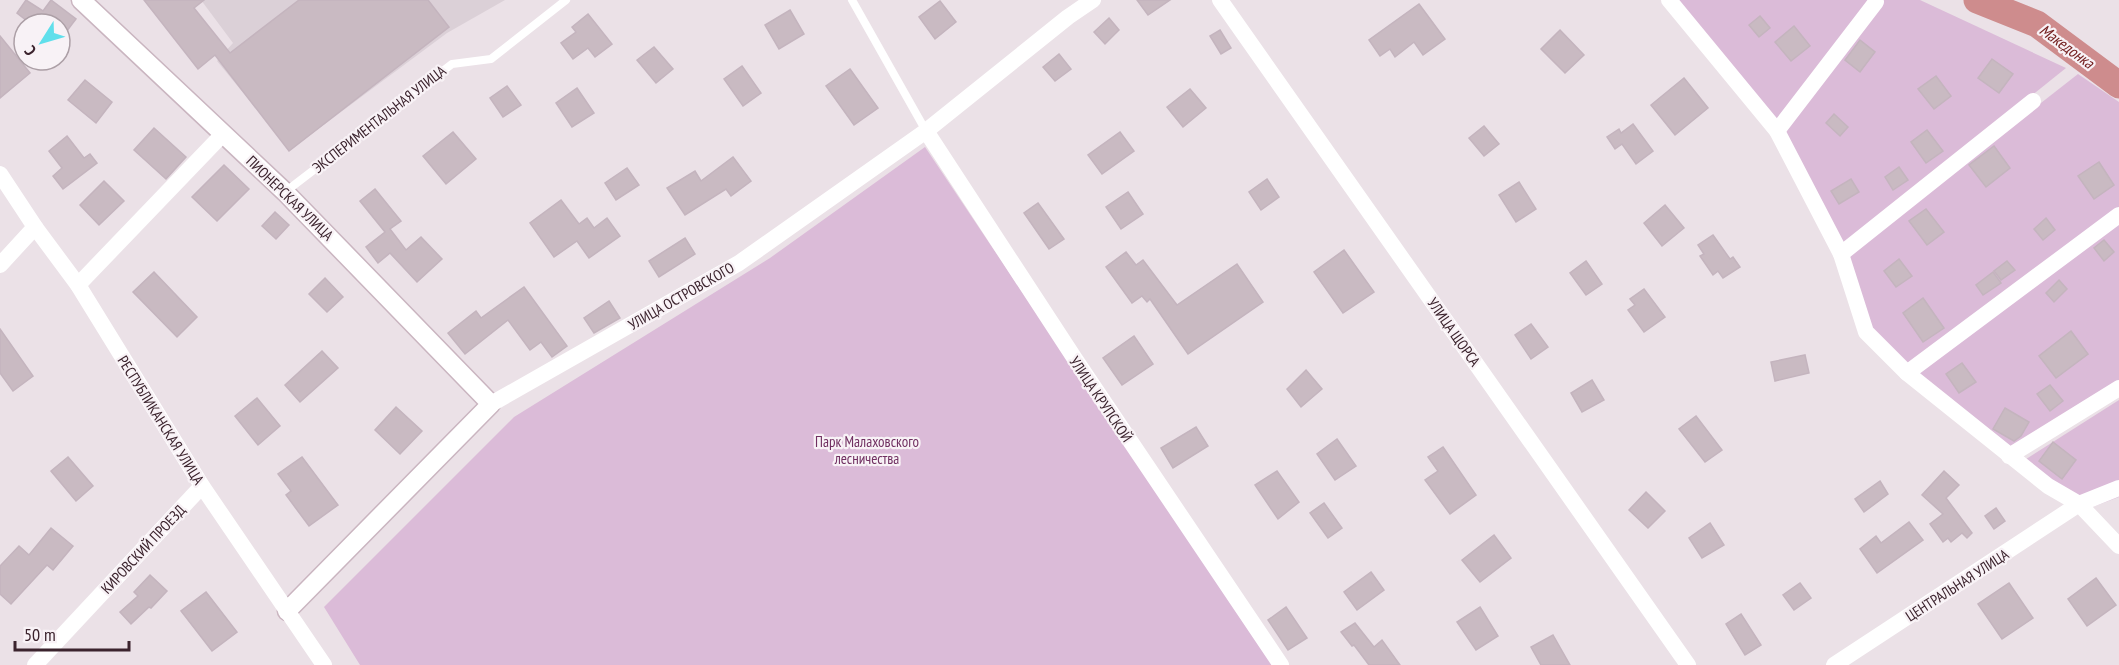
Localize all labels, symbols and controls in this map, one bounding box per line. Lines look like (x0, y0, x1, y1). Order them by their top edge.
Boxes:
north arrow (12, 12, 72, 72)
water label: Македонка (2036, 20, 2099, 73)
text: С (19, 42, 40, 60)
street label: ЭКСПЕРИМЕНТАЛЬНАЯ УЛИЦА (309, 60, 450, 177)
street label: ПИОНЕРСКАЯ УЛИЦА (242, 152, 338, 245)
street label: УЛИЦА ОСТРОВСКОГО (625, 258, 737, 334)
street label: УЛИЦА ЩОРСА (1423, 294, 1485, 371)
street label: РЕСПУБЛИКАНСКАЯ УЛИЦА (114, 352, 209, 489)
street label: УЛИЦА КРУПСКОЙ (1065, 353, 1137, 445)
park label: Парк Малаховского лесничества (815, 432, 919, 468)
street label: КИРОВСКИЙ ПРОЕЗД (97, 500, 189, 598)
street label: ЦЕНТРАЛЬНАЯ УЛИЦА (1902, 544, 2013, 625)
scale bar (15, 614, 129, 652)
text: 50 m (24, 623, 56, 646)

